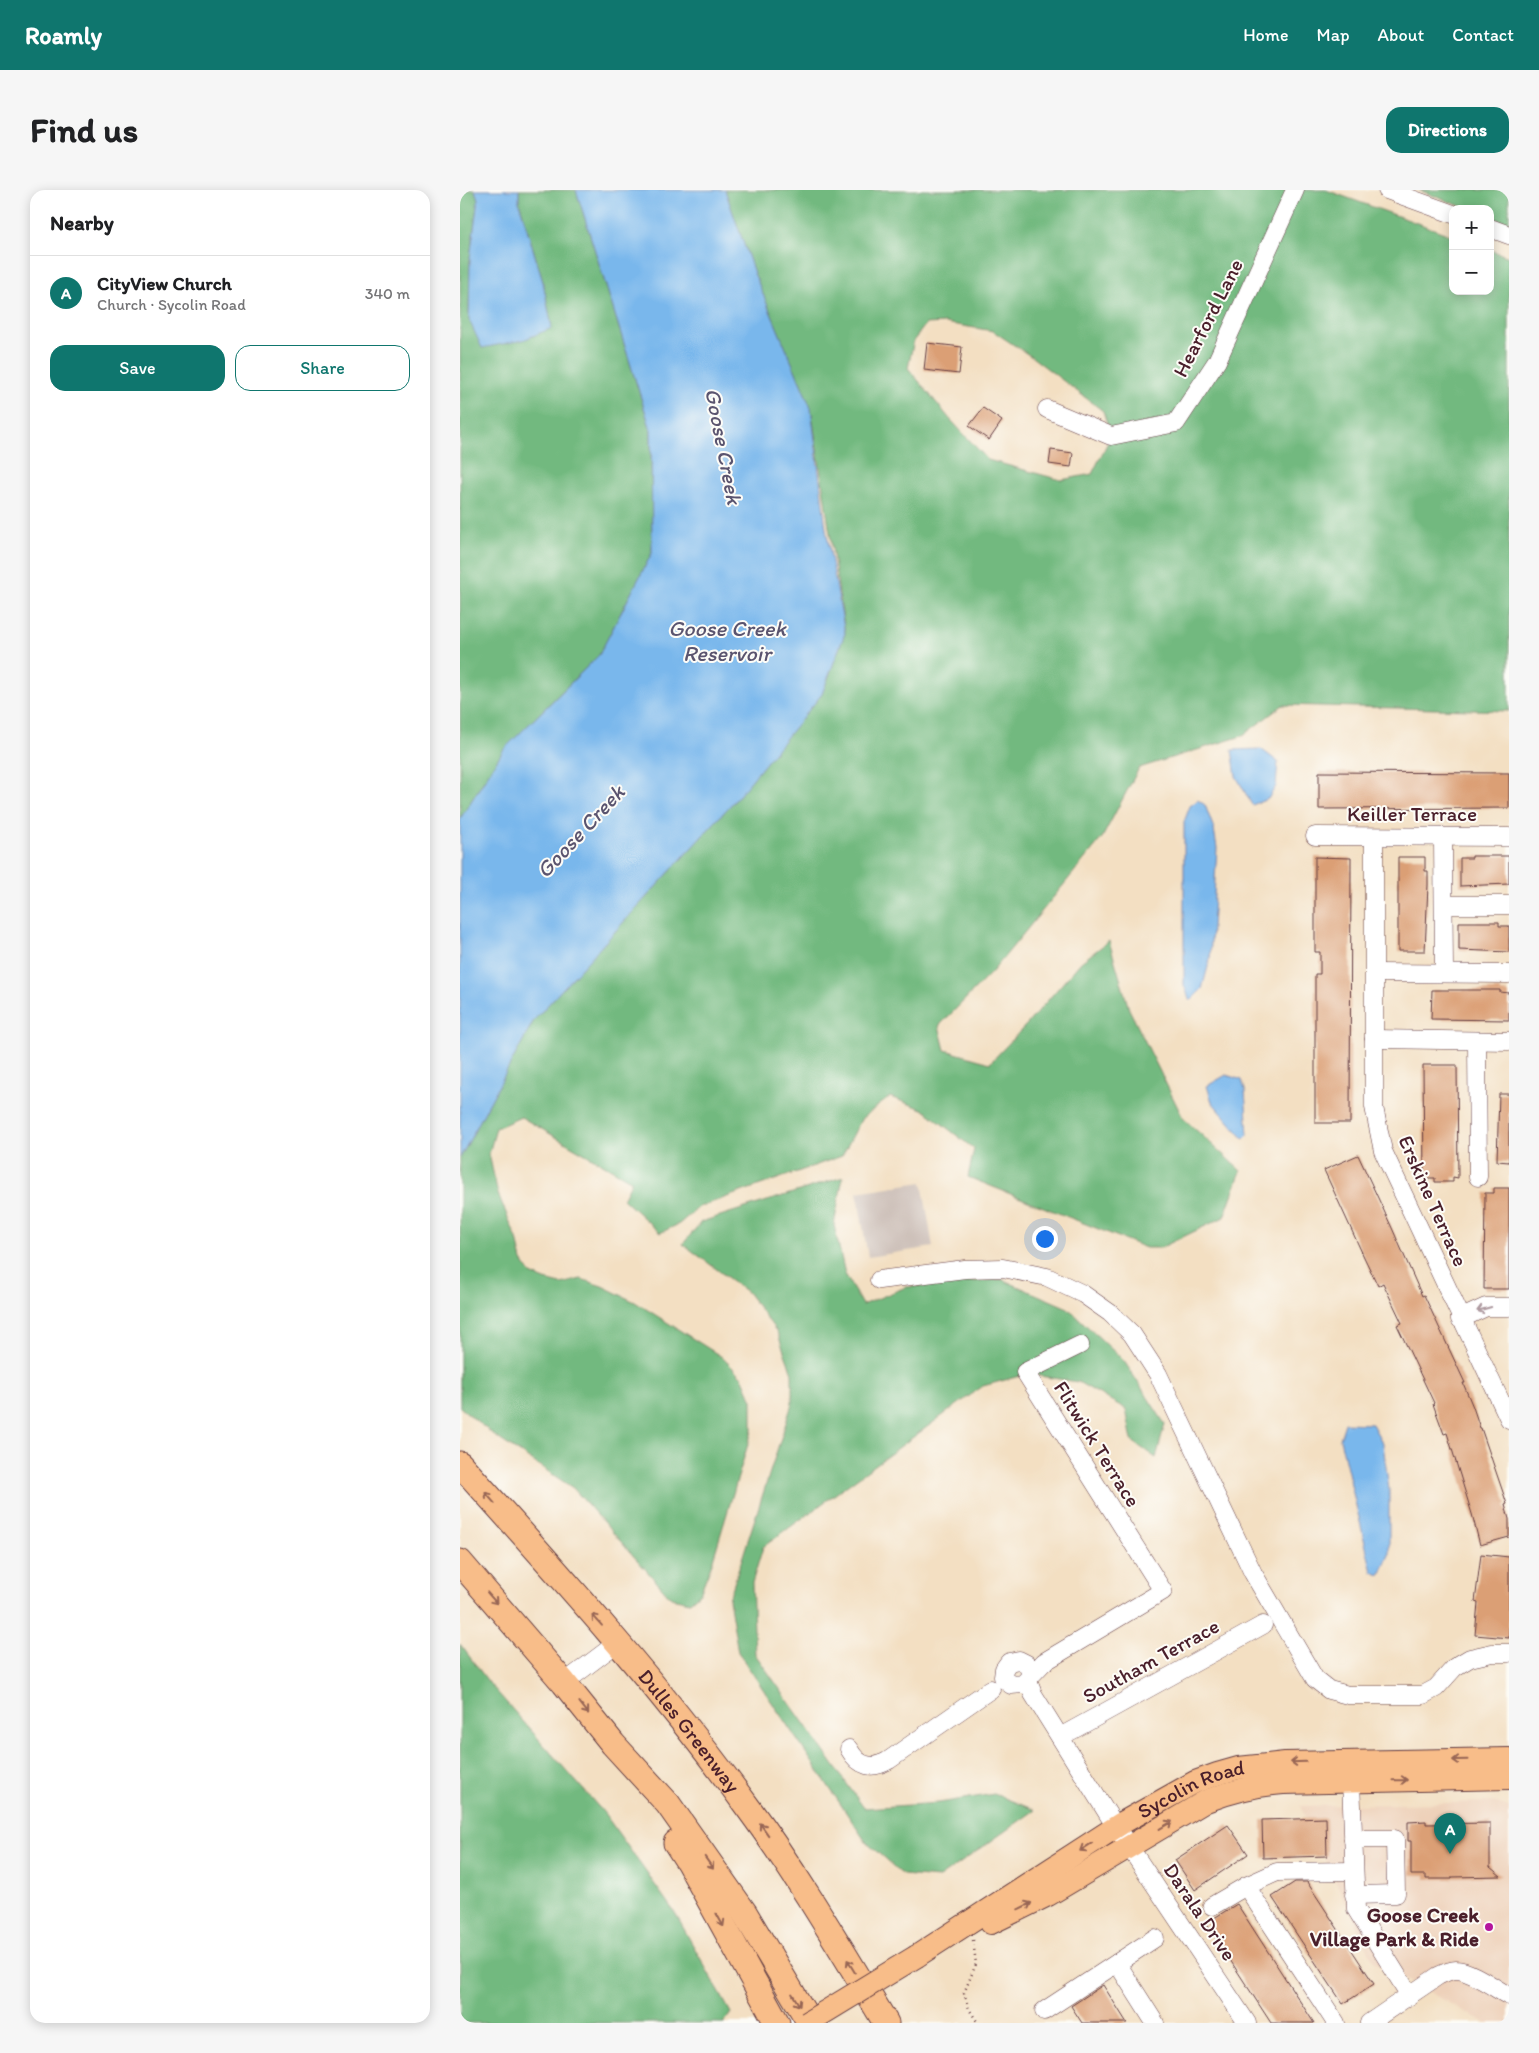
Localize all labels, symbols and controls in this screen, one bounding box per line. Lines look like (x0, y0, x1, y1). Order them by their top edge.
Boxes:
text: Roamly (25, 21, 102, 50)
text: Home (1243, 24, 1289, 46)
text: Map (1317, 24, 1350, 46)
text: About (1378, 24, 1424, 46)
text: Contact (1452, 24, 1514, 46)
button: Directions (1386, 107, 1509, 153)
text: Find us (30, 109, 138, 151)
map controls (1449, 205, 1494, 295)
button: + (1449, 205, 1494, 250)
text: Nearby (50, 210, 114, 235)
button: − (1449, 250, 1494, 295)
street label: Hearford Lane (1167, 255, 1248, 381)
text: CityView Church (97, 272, 232, 295)
text: A (61, 284, 71, 303)
text: 340 m (365, 284, 410, 303)
text: Church · Sycolin Road (97, 295, 246, 314)
button: Save (50, 345, 225, 391)
button: Share (235, 345, 410, 391)
water label: Goose Creek (699, 386, 748, 508)
water label: Goose Creek Reservoir (668, 615, 787, 667)
water label: Goose Creek (530, 778, 631, 884)
street label: Keiller Terrace (1347, 801, 1477, 826)
street label: Erskine Terrace (1393, 1131, 1474, 1270)
your location (1032, 1226, 1058, 1252)
one-way arrow (1476, 1305, 1492, 1315)
street label: Flitwick Terrace (1049, 1376, 1146, 1511)
one-way arrow (485, 1492, 496, 1505)
one-way arrow (487, 1592, 498, 1605)
street label: Southam Terrace (1078, 1613, 1223, 1708)
one-way arrow (592, 1614, 603, 1627)
street label: Dulles Greenway (633, 1664, 746, 1798)
one-way arrow (578, 1701, 589, 1714)
street label: Sycolin Road (1133, 1754, 1246, 1824)
one-way arrow (1453, 1755, 1469, 1765)
one-way arrow (1290, 1758, 1306, 1767)
one-way arrow (1391, 1775, 1407, 1785)
pin: A (1434, 1813, 1466, 1854)
one-way arrow (1158, 1820, 1172, 1830)
one-way arrow (759, 1823, 769, 1837)
one-way arrow (1079, 1842, 1093, 1852)
one-way arrow (704, 1856, 715, 1869)
street label: Darala Drive (1159, 1858, 1242, 1965)
one-way arrow (1017, 1901, 1032, 1910)
place label: Goose Creek Village Park & Ride (1310, 1902, 1480, 1952)
one-way arrow (715, 1912, 725, 1927)
marker: Goose Creek Village Park & Ride (1483, 1921, 1495, 1933)
one-way arrow (846, 1960, 856, 1974)
one-way arrow (791, 1993, 801, 2007)

